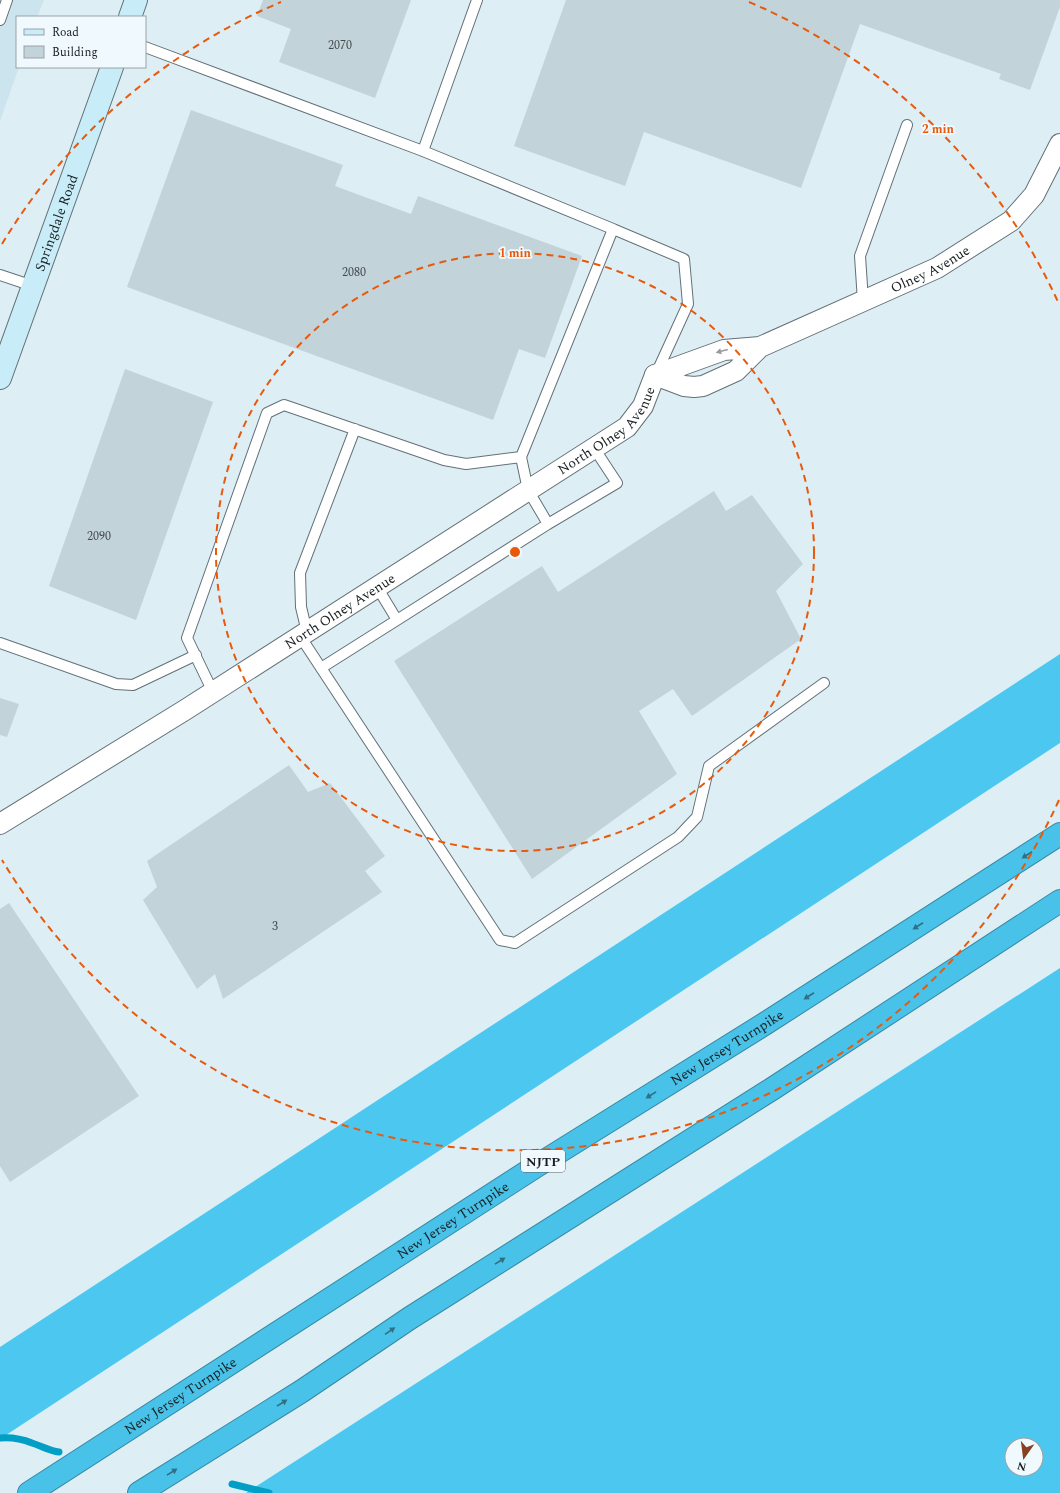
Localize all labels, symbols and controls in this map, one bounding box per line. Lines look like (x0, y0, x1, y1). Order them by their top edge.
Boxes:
legend (16, 16, 146, 68)
text: Road (52, 23, 79, 42)
house number: 2070 (328, 36, 352, 55)
text: Building (52, 43, 98, 62)
text: 2 min (922, 120, 955, 139)
street label: Springdale Road (29, 171, 84, 274)
street label: Olney Avenue (887, 240, 974, 298)
text: 1 min (499, 244, 532, 263)
house number: 2080 (342, 263, 366, 282)
one-way arrow (715, 348, 727, 354)
street label: North Olney Avenue (553, 383, 661, 480)
house number: 2090 (87, 527, 111, 546)
centre of rings (508, 545, 522, 559)
street label: North Olney Avenue (280, 568, 400, 655)
one-way arrow (1022, 851, 1032, 859)
house number: 3 (272, 917, 278, 936)
one-way arrow (912, 922, 924, 929)
one-way arrow (804, 992, 814, 1000)
street label: New Jersey Turnpike (666, 1004, 788, 1091)
one-way arrow (645, 1091, 657, 1098)
road number: NJTP (521, 1150, 565, 1172)
street label: New Jersey Turnpike (393, 1176, 514, 1264)
one-way arrow (494, 1258, 506, 1265)
one-way arrow (385, 1327, 396, 1335)
street label: New Jersey Turnpike (120, 1352, 241, 1440)
one-way arrow (277, 1399, 287, 1407)
north arrow (1004, 1437, 1044, 1477)
text: N (1015, 1457, 1028, 1476)
one-way arrow (166, 1469, 178, 1476)

